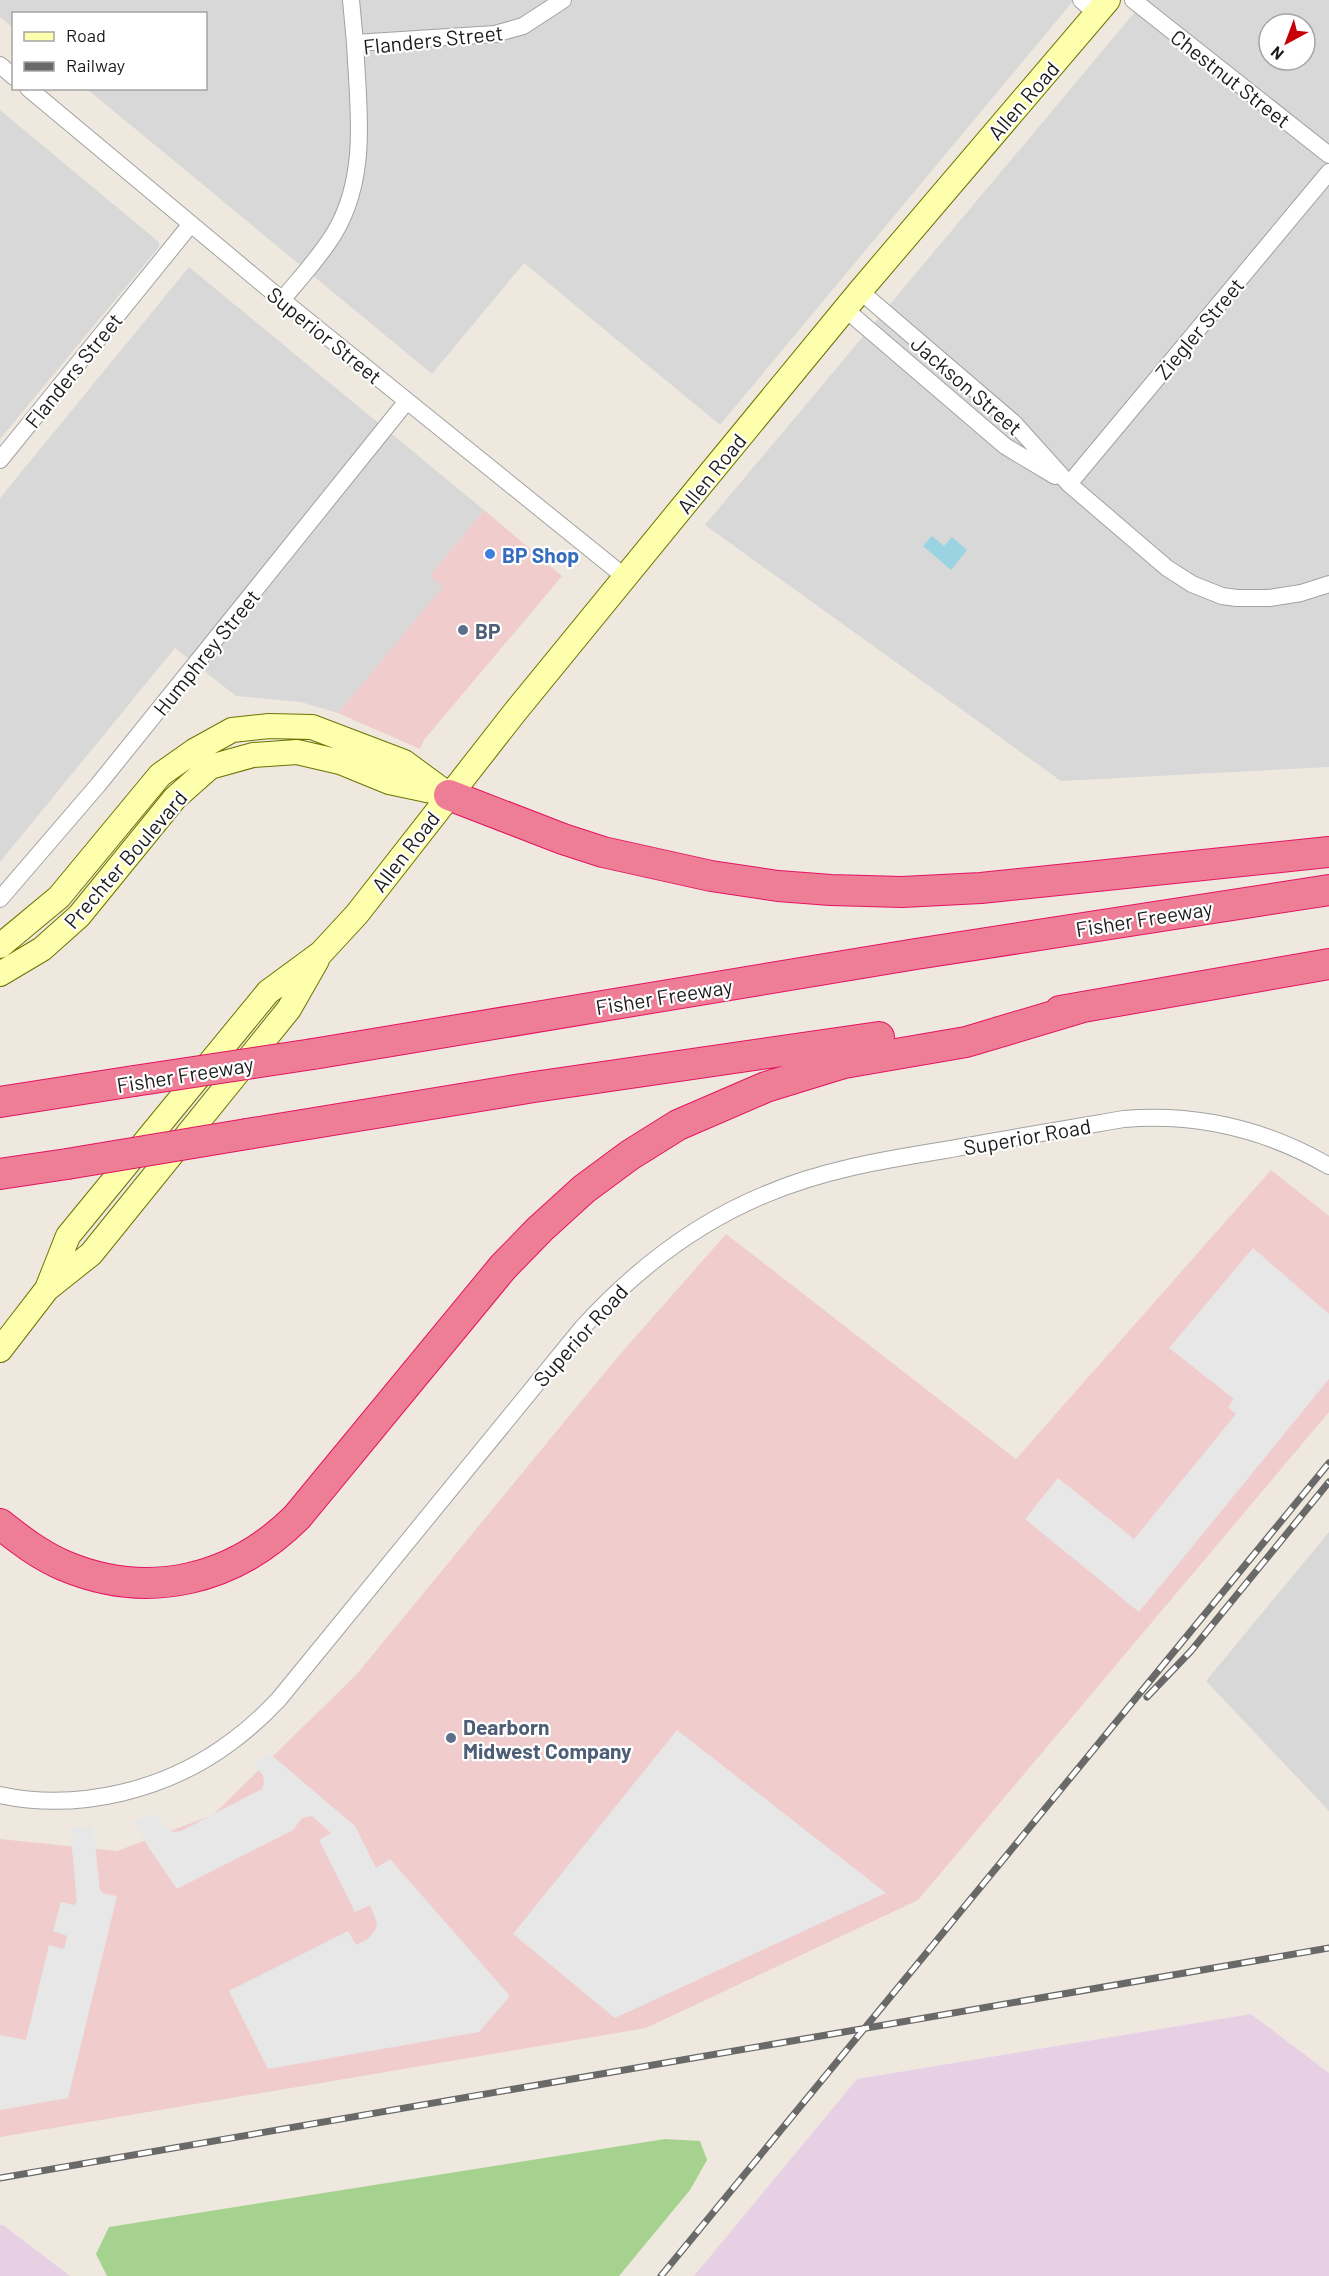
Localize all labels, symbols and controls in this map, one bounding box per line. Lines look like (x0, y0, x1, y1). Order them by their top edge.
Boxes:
legend (12, 12, 207, 90)
north arrow (1257, 12, 1317, 72)
street label: Flanders Street (362, 19, 504, 59)
text: Road (66, 24, 106, 46)
street label: Chestnut Street (1166, 24, 1296, 132)
text: N (1267, 43, 1287, 64)
text: Railway (66, 54, 125, 76)
street label: Allen Road (982, 56, 1064, 144)
street label: Ziegler Street (1149, 272, 1249, 384)
street label: Superior Street (263, 281, 387, 389)
street label: Flanders Street (19, 308, 127, 432)
street label: Jackson Street (906, 330, 1028, 440)
street label: Allen Road (671, 428, 751, 518)
place label: BP Shop (502, 542, 579, 567)
marker: BP Shop (483, 547, 497, 561)
street label: Humphrey Street (148, 584, 264, 720)
place label: BP (475, 618, 501, 643)
marker: BP (456, 623, 470, 637)
street label: Prechter Boulevard (58, 785, 192, 933)
street label: Allen Road (366, 806, 444, 896)
street label: Fisher Freeway (1074, 895, 1214, 941)
street label: Fisher Freeway (594, 973, 734, 1019)
street label: Fisher Freeway (115, 1051, 255, 1097)
street label: Superior Road (961, 1112, 1093, 1160)
street label: Superior Road (528, 1279, 632, 1391)
place label: Dearborn Midwest Company (463, 1714, 632, 1763)
marker: Dearborn Midwest Company (444, 1731, 458, 1745)

